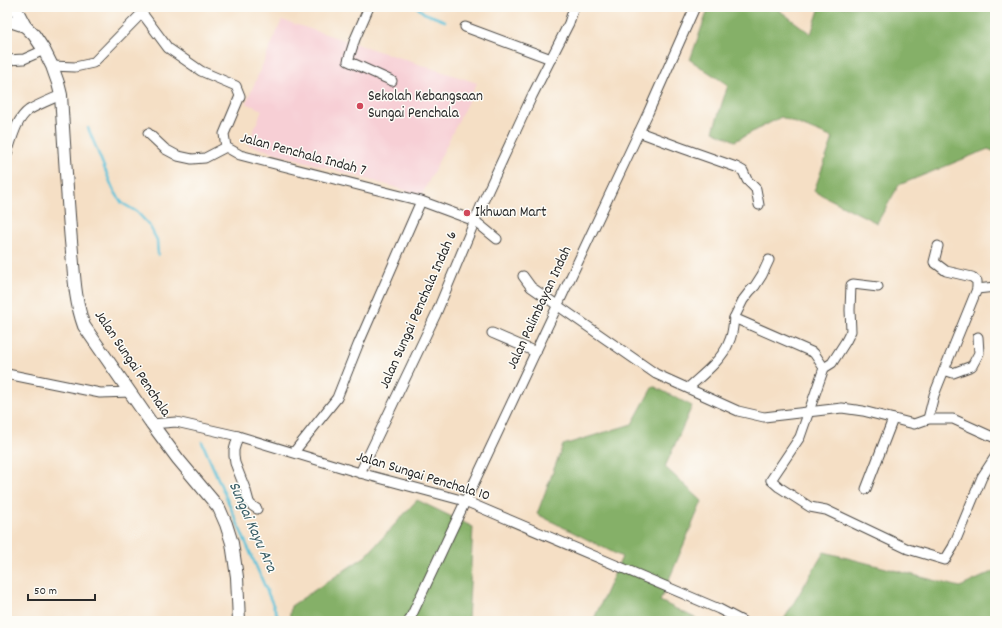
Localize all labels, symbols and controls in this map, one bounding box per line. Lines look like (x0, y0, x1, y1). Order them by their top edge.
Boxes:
place label: Sekolah Kebangsaan Sungai Penchala (368, 86, 483, 125)
marker: Sekolah Kebangsaan Sungai Penchala (355, 101, 365, 111)
street label: Jalan Penchala Indah 7 (238, 128, 369, 182)
place label: Ikhwan Mart (475, 202, 547, 224)
marker: Ikhwan Mart (462, 208, 472, 218)
street label: Jalan Sungai Penchala Indah 6 (374, 227, 464, 393)
street label: Jalan Palimbayan Indah (502, 243, 578, 373)
street label: Jalan Sungai Penchala (88, 306, 176, 422)
street label: Jalan Sungai Penchala 10 (353, 446, 493, 508)
water label: Sungai Kayu Ara (222, 478, 283, 577)
scale bar (28, 576, 95, 602)
text: 50 m (34, 583, 57, 600)

